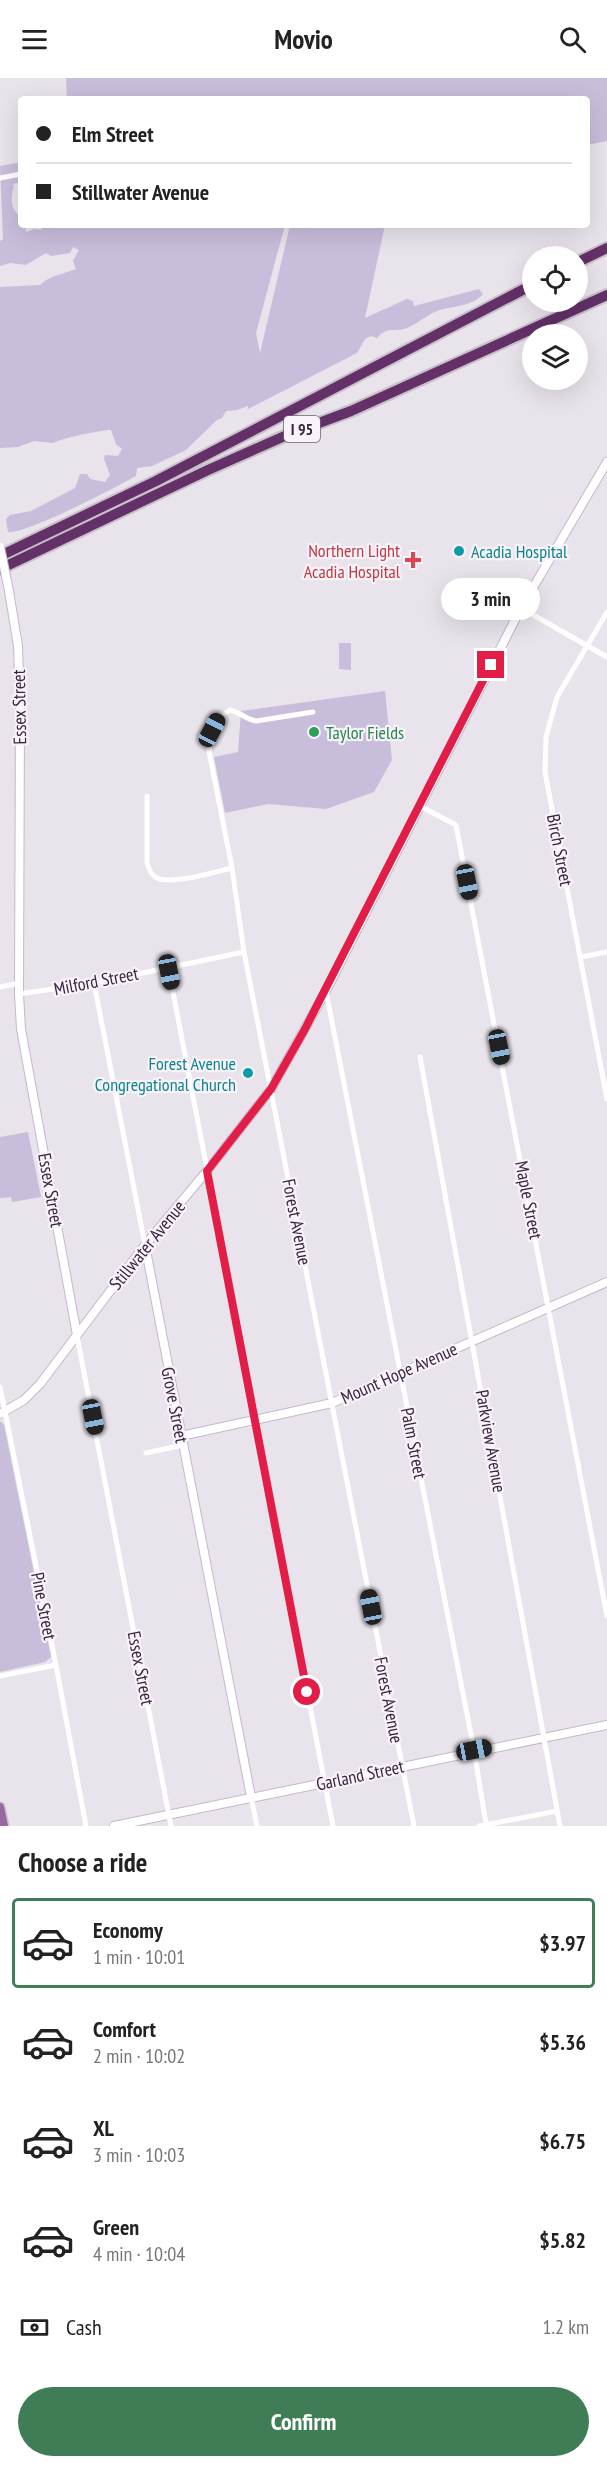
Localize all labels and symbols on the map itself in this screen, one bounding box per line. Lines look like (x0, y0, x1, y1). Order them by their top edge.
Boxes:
road number: I 95 (284, 416, 320, 442)
place label: Northern Light Acadia Hospital (304, 539, 401, 583)
place label: Acadia Hospital (471, 540, 568, 563)
marker: Acadia Hospital (452, 544, 466, 558)
marker: Northern Light Acadia Hospital (404, 551, 422, 569)
callout: 3 min (442, 578, 540, 620)
route end (477, 651, 504, 678)
street label: Essex Street (7, 669, 31, 745)
car (196, 710, 228, 750)
place label: Taylor Fields (326, 721, 404, 744)
marker: Taylor Fields (307, 725, 321, 739)
street label: Birch Street (542, 812, 578, 888)
car (455, 863, 479, 901)
car (157, 953, 181, 991)
street label: Milford Street (52, 962, 140, 1000)
car (487, 1028, 511, 1066)
place label: Forest Avenue Congregational Church (95, 1052, 236, 1096)
marker: Forest Avenue Congregational Church (241, 1066, 255, 1080)
street label: Essex Street (33, 1151, 69, 1229)
street label: Maple Street (510, 1159, 548, 1241)
street label: Forest Avenue (277, 1177, 317, 1267)
street label: Stillwater Avenue (104, 1195, 190, 1295)
street label: Mount Hope Avenue (337, 1337, 461, 1409)
street label: Grove Street (156, 1365, 194, 1445)
street label: Parkview Avenue (471, 1388, 511, 1494)
car (81, 1398, 105, 1436)
street label: Palm Street (396, 1406, 432, 1480)
street label: Pine Street (26, 1570, 62, 1642)
car (359, 1588, 383, 1626)
street label: Essex Street (123, 1629, 159, 1707)
street label: Forest Avenue (369, 1655, 409, 1745)
route start (293, 1678, 320, 1705)
car (455, 1738, 493, 1762)
street label: Garland Street (314, 1754, 406, 1796)

